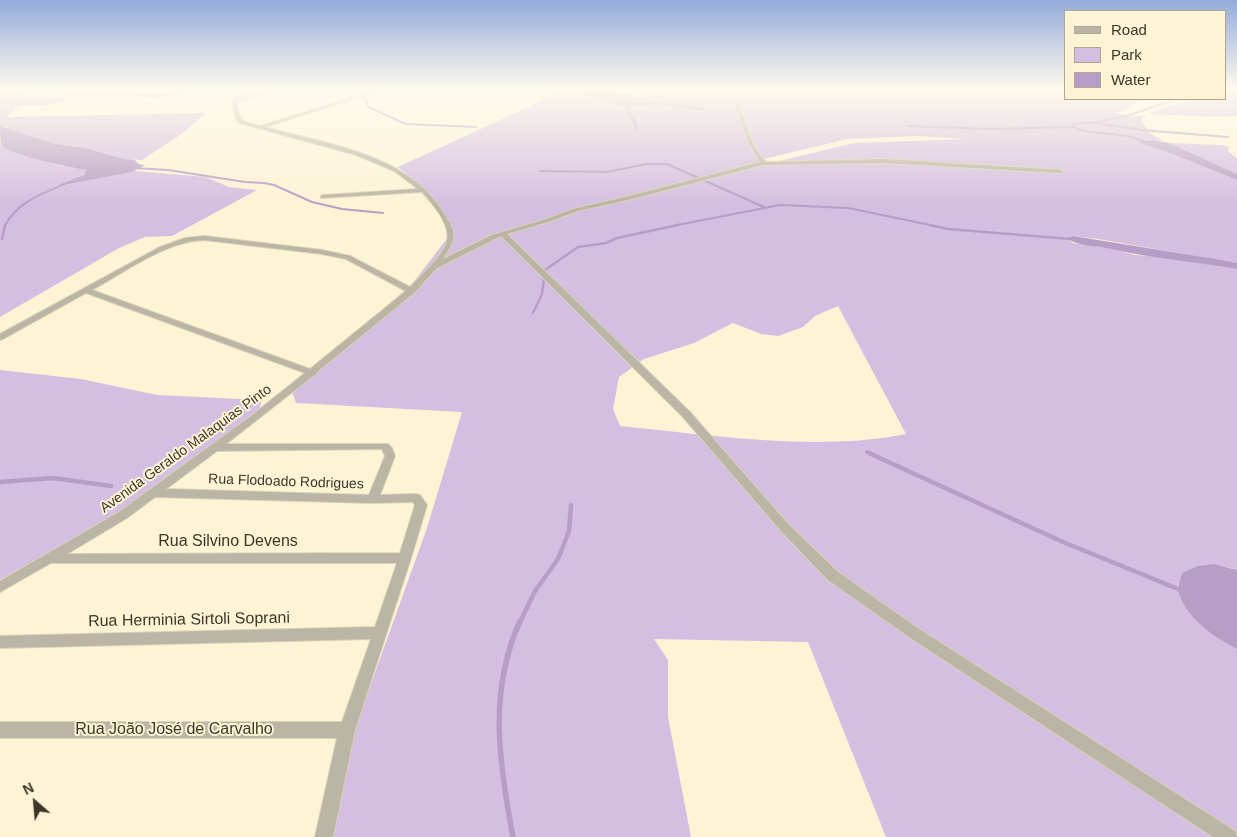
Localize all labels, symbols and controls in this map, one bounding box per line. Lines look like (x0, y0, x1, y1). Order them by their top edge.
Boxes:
legend (1064, 10, 1227, 100)
text: Road (1111, 21, 1147, 38)
text: Park (1111, 46, 1142, 63)
text: Water (1111, 71, 1150, 88)
street label: Avenida Geraldo Malaquias Pinto (97, 381, 275, 517)
street label: Rua Flodoado Rodrigues (208, 471, 364, 493)
street label: Rua Silvino Devens (158, 532, 298, 552)
street label: Rua Herminia Sirtoli Soprani (88, 609, 290, 631)
street label: Rua João José de Carvalho (75, 720, 273, 740)
north arrow (10, 777, 60, 827)
text: N (20, 779, 36, 798)

